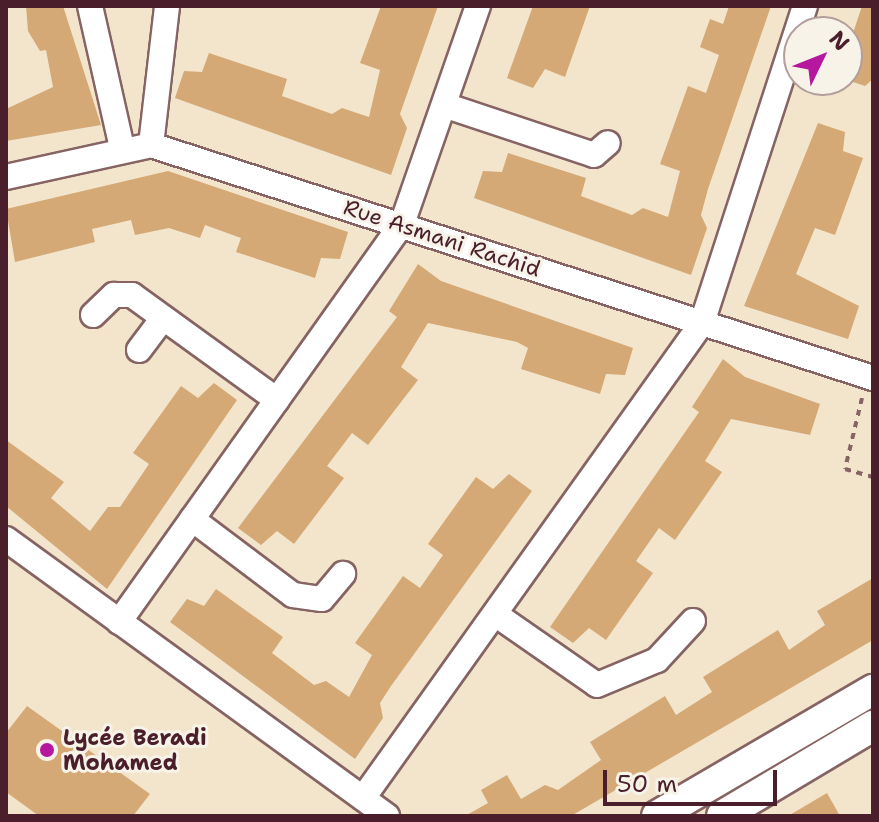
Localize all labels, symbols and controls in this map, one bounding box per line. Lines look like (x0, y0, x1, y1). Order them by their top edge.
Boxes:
north arrow (783, 16, 863, 96)
text: N (823, 24, 856, 57)
street label: Rue Asmani Rachid (340, 194, 544, 282)
place label: Lycée Beradi Mohamed (63, 724, 207, 776)
marker: Lycée Beradi Mohamed (38, 741, 56, 759)
scale bar (607, 754, 781, 804)
text: 50 m (617, 768, 677, 800)

